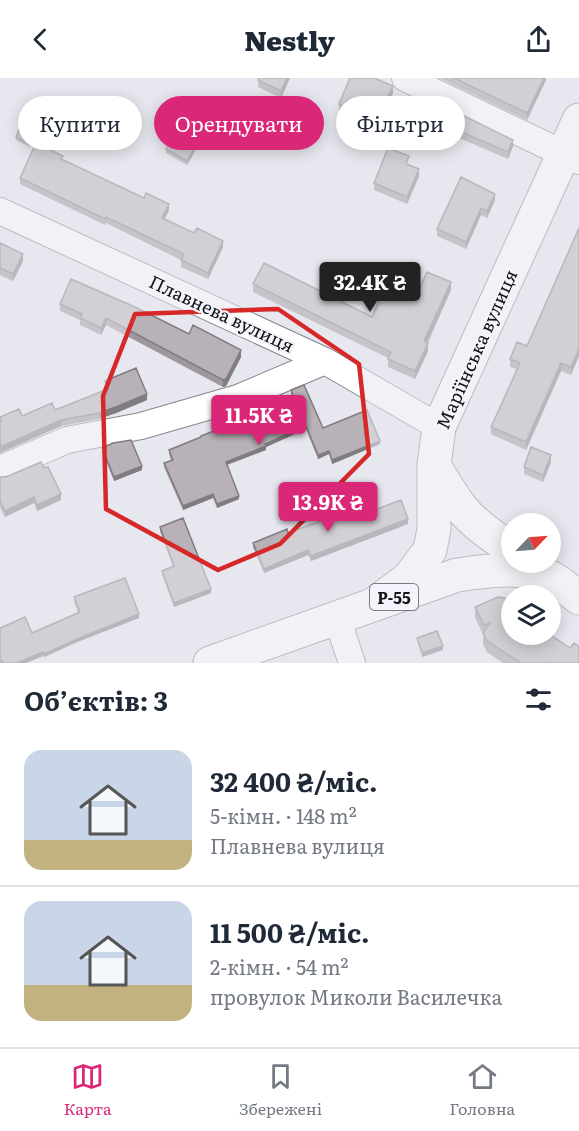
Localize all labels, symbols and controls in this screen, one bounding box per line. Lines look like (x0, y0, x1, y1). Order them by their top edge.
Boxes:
text: Nestly (244, 19, 335, 59)
icon: back (24, 23, 57, 56)
icon: share (522, 23, 555, 56)
chip: Купити (18, 96, 142, 150)
chip: Орендувати (154, 96, 324, 150)
chip: Фільтри (336, 96, 465, 150)
pin: 32.4K ₴ (315, 262, 425, 313)
street label: Маріїнська вулиця (429, 265, 523, 433)
text: 32.4K ₴ (333, 266, 407, 296)
street label: Плавнева вулиця (145, 268, 299, 358)
pin: 11.5K ₴ (204, 395, 314, 446)
text: 11.5K ₴ (225, 399, 293, 429)
pin: 13.9K ₴ (273, 482, 383, 533)
text: 13.9K ₴ (293, 486, 363, 516)
north arrow (501, 513, 561, 573)
map controls (501, 513, 561, 645)
road number: Р-55 (370, 584, 418, 610)
button: layers (501, 585, 561, 645)
text: Об’єктів: 3 (24, 680, 168, 719)
icon: filters (522, 683, 555, 716)
text: 32 400 ₴/міс. (210, 761, 378, 800)
icon: home (72, 774, 144, 846)
text: 5-кімн. · 148 m² (210, 800, 357, 830)
text: Плавнева вулиця (210, 830, 385, 860)
text: 11 500 ₴/міс. (210, 912, 370, 951)
icon: home (72, 925, 144, 997)
text: 2-кімн. · 54 m² (210, 951, 348, 981)
text: провулок Миколи Василечка (210, 981, 502, 1011)
tab: Карта (64, 1060, 112, 1120)
tab: Збережені (239, 1060, 322, 1120)
tab: Головна (450, 1060, 515, 1120)

